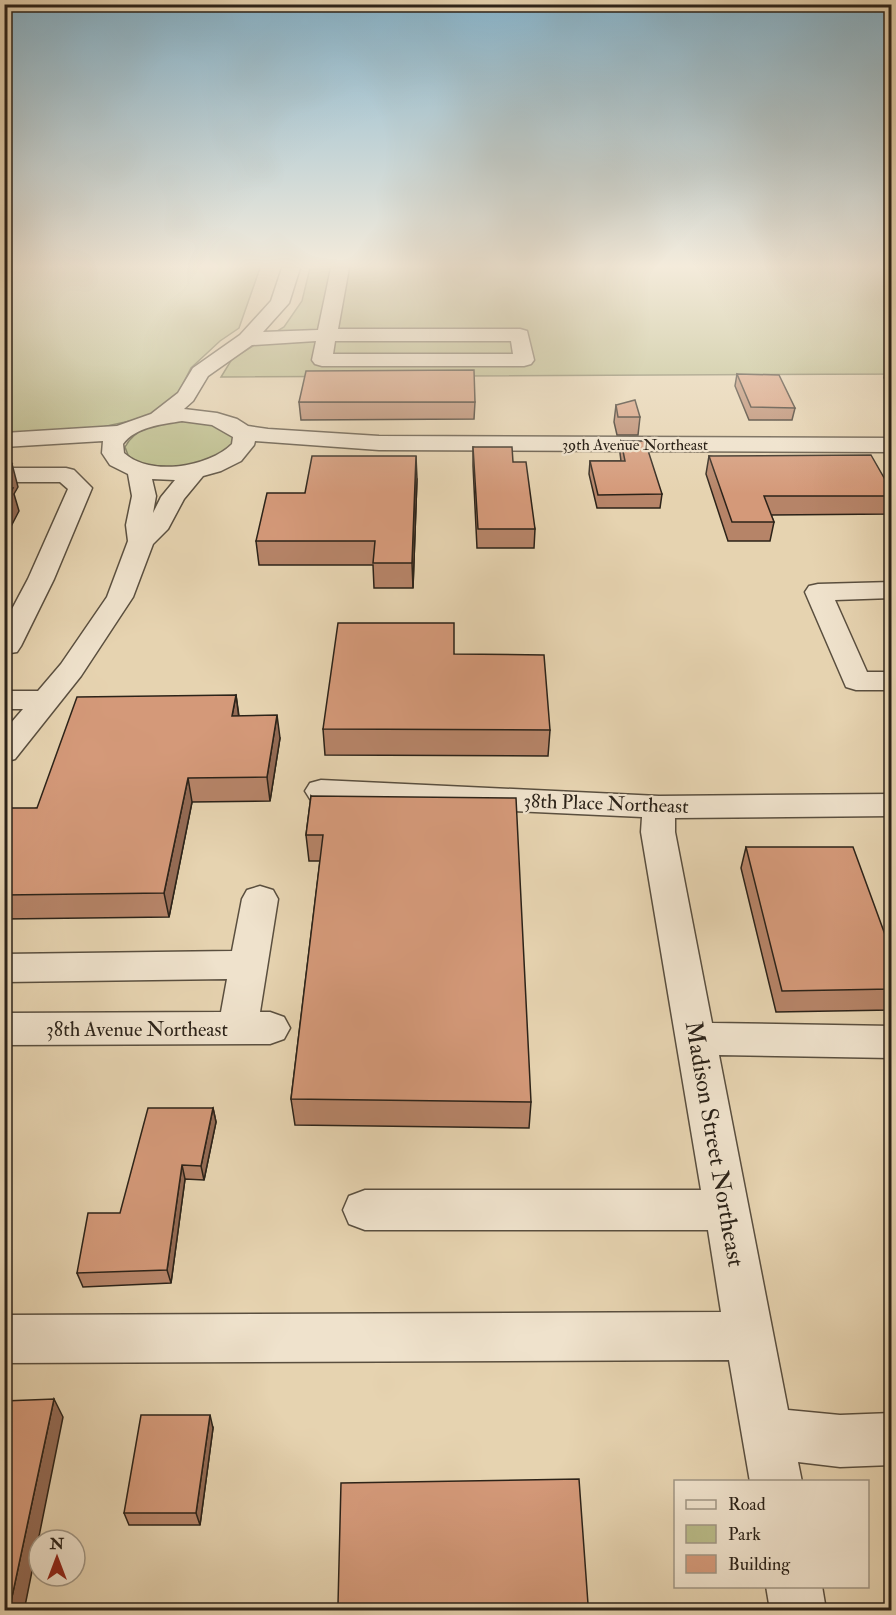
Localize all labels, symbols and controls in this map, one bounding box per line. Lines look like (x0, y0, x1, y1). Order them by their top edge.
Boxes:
street label: 39th Avenue Northeast (562, 435, 708, 455)
street label: 38th Place Northeast (523, 788, 690, 819)
street label: 38th Avenue Northeast (46, 1017, 228, 1042)
street label: Madison Street Northeast (678, 1019, 751, 1270)
legend (674, 1480, 869, 1588)
text: Road (728, 1493, 766, 1516)
text: Park (728, 1523, 761, 1546)
north arrow (27, 1528, 87, 1588)
text: N (49, 1534, 65, 1554)
text: Building (728, 1553, 791, 1576)

